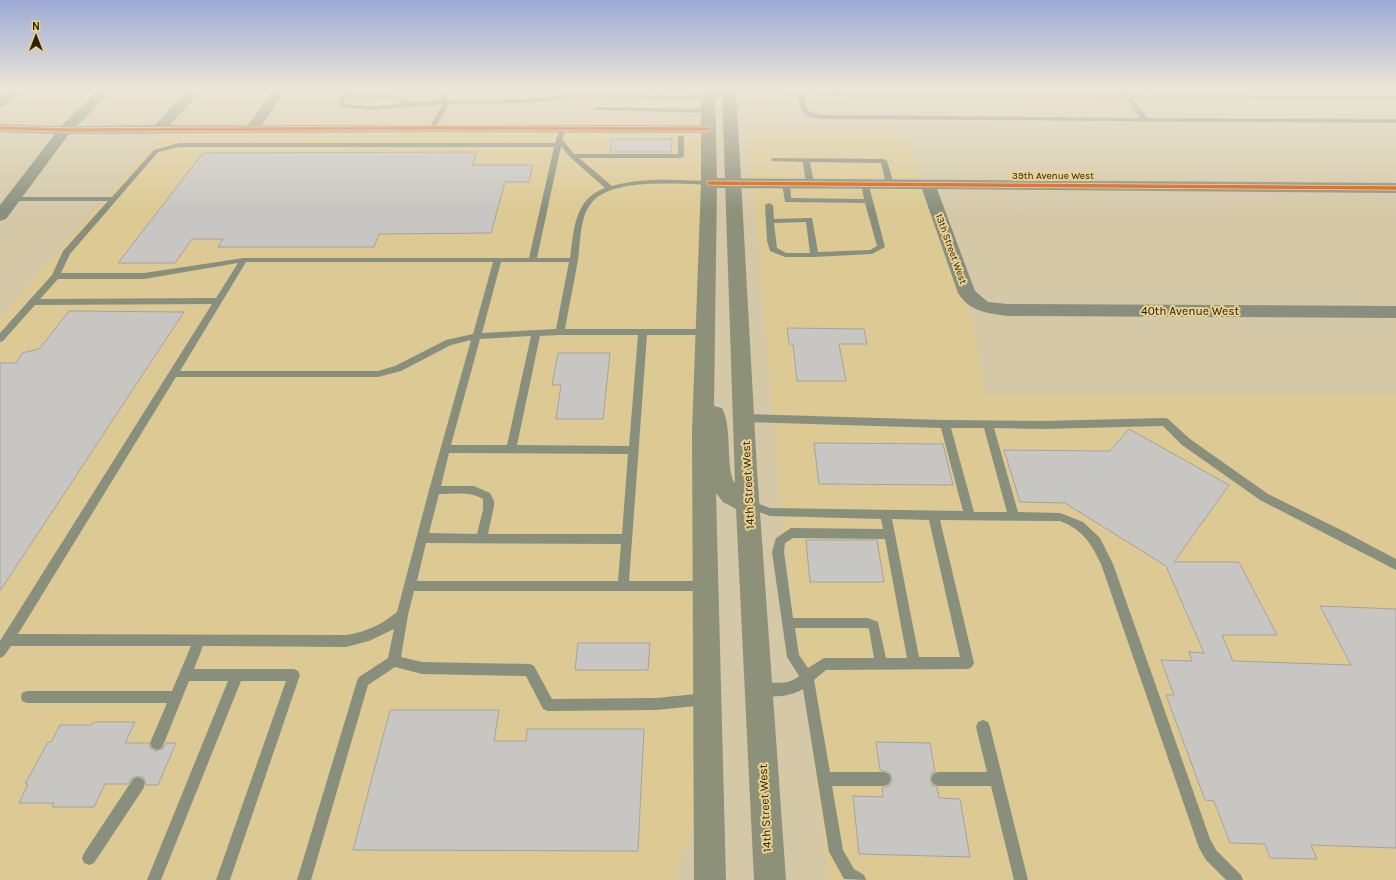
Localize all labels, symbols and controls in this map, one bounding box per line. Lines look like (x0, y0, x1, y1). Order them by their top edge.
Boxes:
north arrow (16, 16, 56, 56)
text: N (32, 20, 40, 33)
street label: 39th Avenue West (1012, 170, 1094, 182)
street label: 13th Street West (933, 212, 969, 286)
street label: 40th Avenue West (1141, 304, 1240, 318)
street label: 14th Street West (739, 440, 757, 530)
street label: 14th Street West (756, 763, 774, 853)

